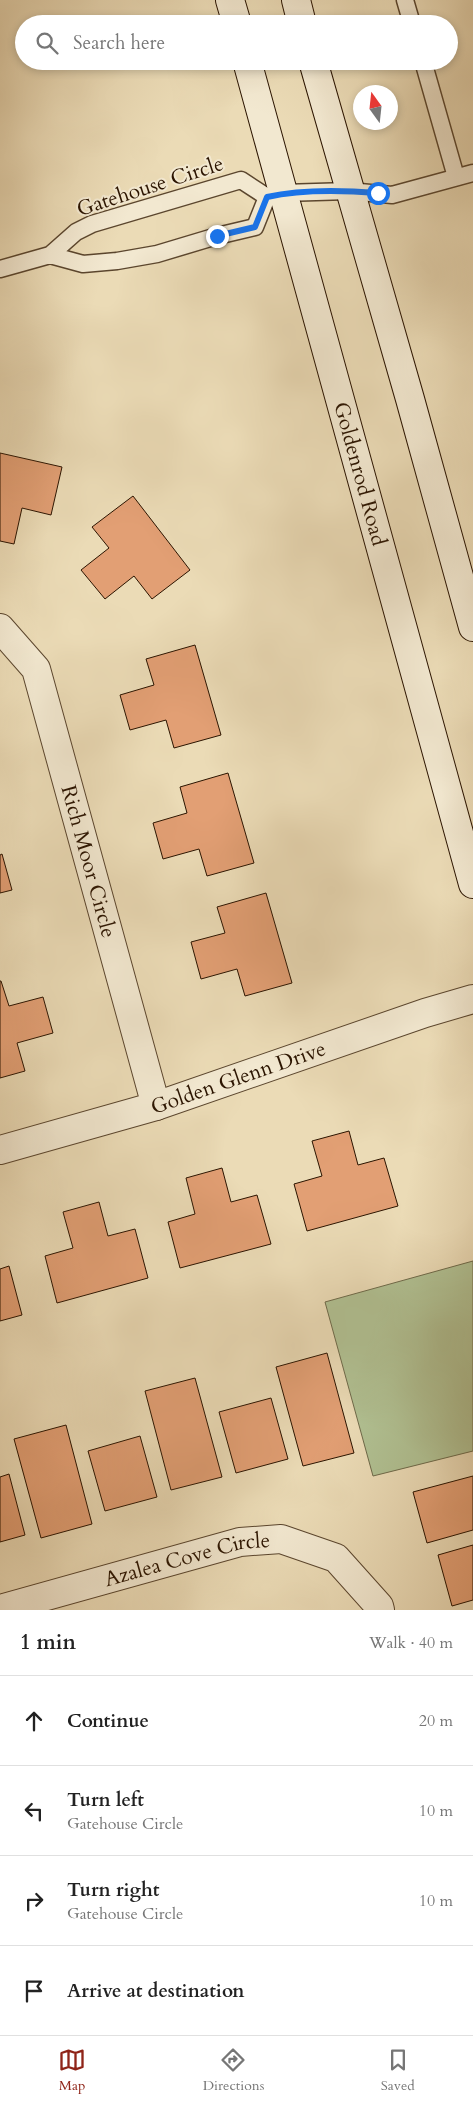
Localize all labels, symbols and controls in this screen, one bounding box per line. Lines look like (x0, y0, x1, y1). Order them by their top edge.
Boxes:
search box (15, 15, 458, 70)
icon: search (33, 29, 61, 57)
text: Search here (73, 30, 165, 56)
north arrow (353, 85, 398, 130)
street label: Gatehouse Circle (73, 149, 227, 224)
route start (367, 182, 390, 205)
route end (206, 225, 229, 248)
street label: Goldenrod Road (326, 399, 393, 549)
street label: Rich Moor Circle (54, 782, 123, 941)
street label: Golden Glenn Drive (147, 1034, 330, 1122)
street label: Azalea Cove Circle (101, 1526, 271, 1594)
text: 1 min (20, 1628, 76, 1657)
text: Walk · 40 m (369, 1632, 453, 1654)
icon: ahead (20, 1707, 48, 1735)
text: Continue (67, 1708, 149, 1734)
text: 20 m (419, 1710, 453, 1732)
text: Turn left (67, 1787, 144, 1813)
icon: left (20, 1797, 48, 1825)
text: 10 m (419, 1800, 453, 1822)
text: Gatehouse Circle (67, 1813, 183, 1835)
text: Turn right (67, 1877, 159, 1903)
icon: right (20, 1887, 48, 1915)
text: 10 m (419, 1890, 453, 1912)
text: Gatehouse Circle (67, 1903, 183, 1925)
icon: arrive (20, 1977, 48, 2005)
text: Arrive at destination (67, 1978, 244, 2004)
tab: Map (58, 2046, 86, 2095)
tab: Directions (203, 2046, 264, 2095)
tab: Saved (381, 2046, 415, 2095)

